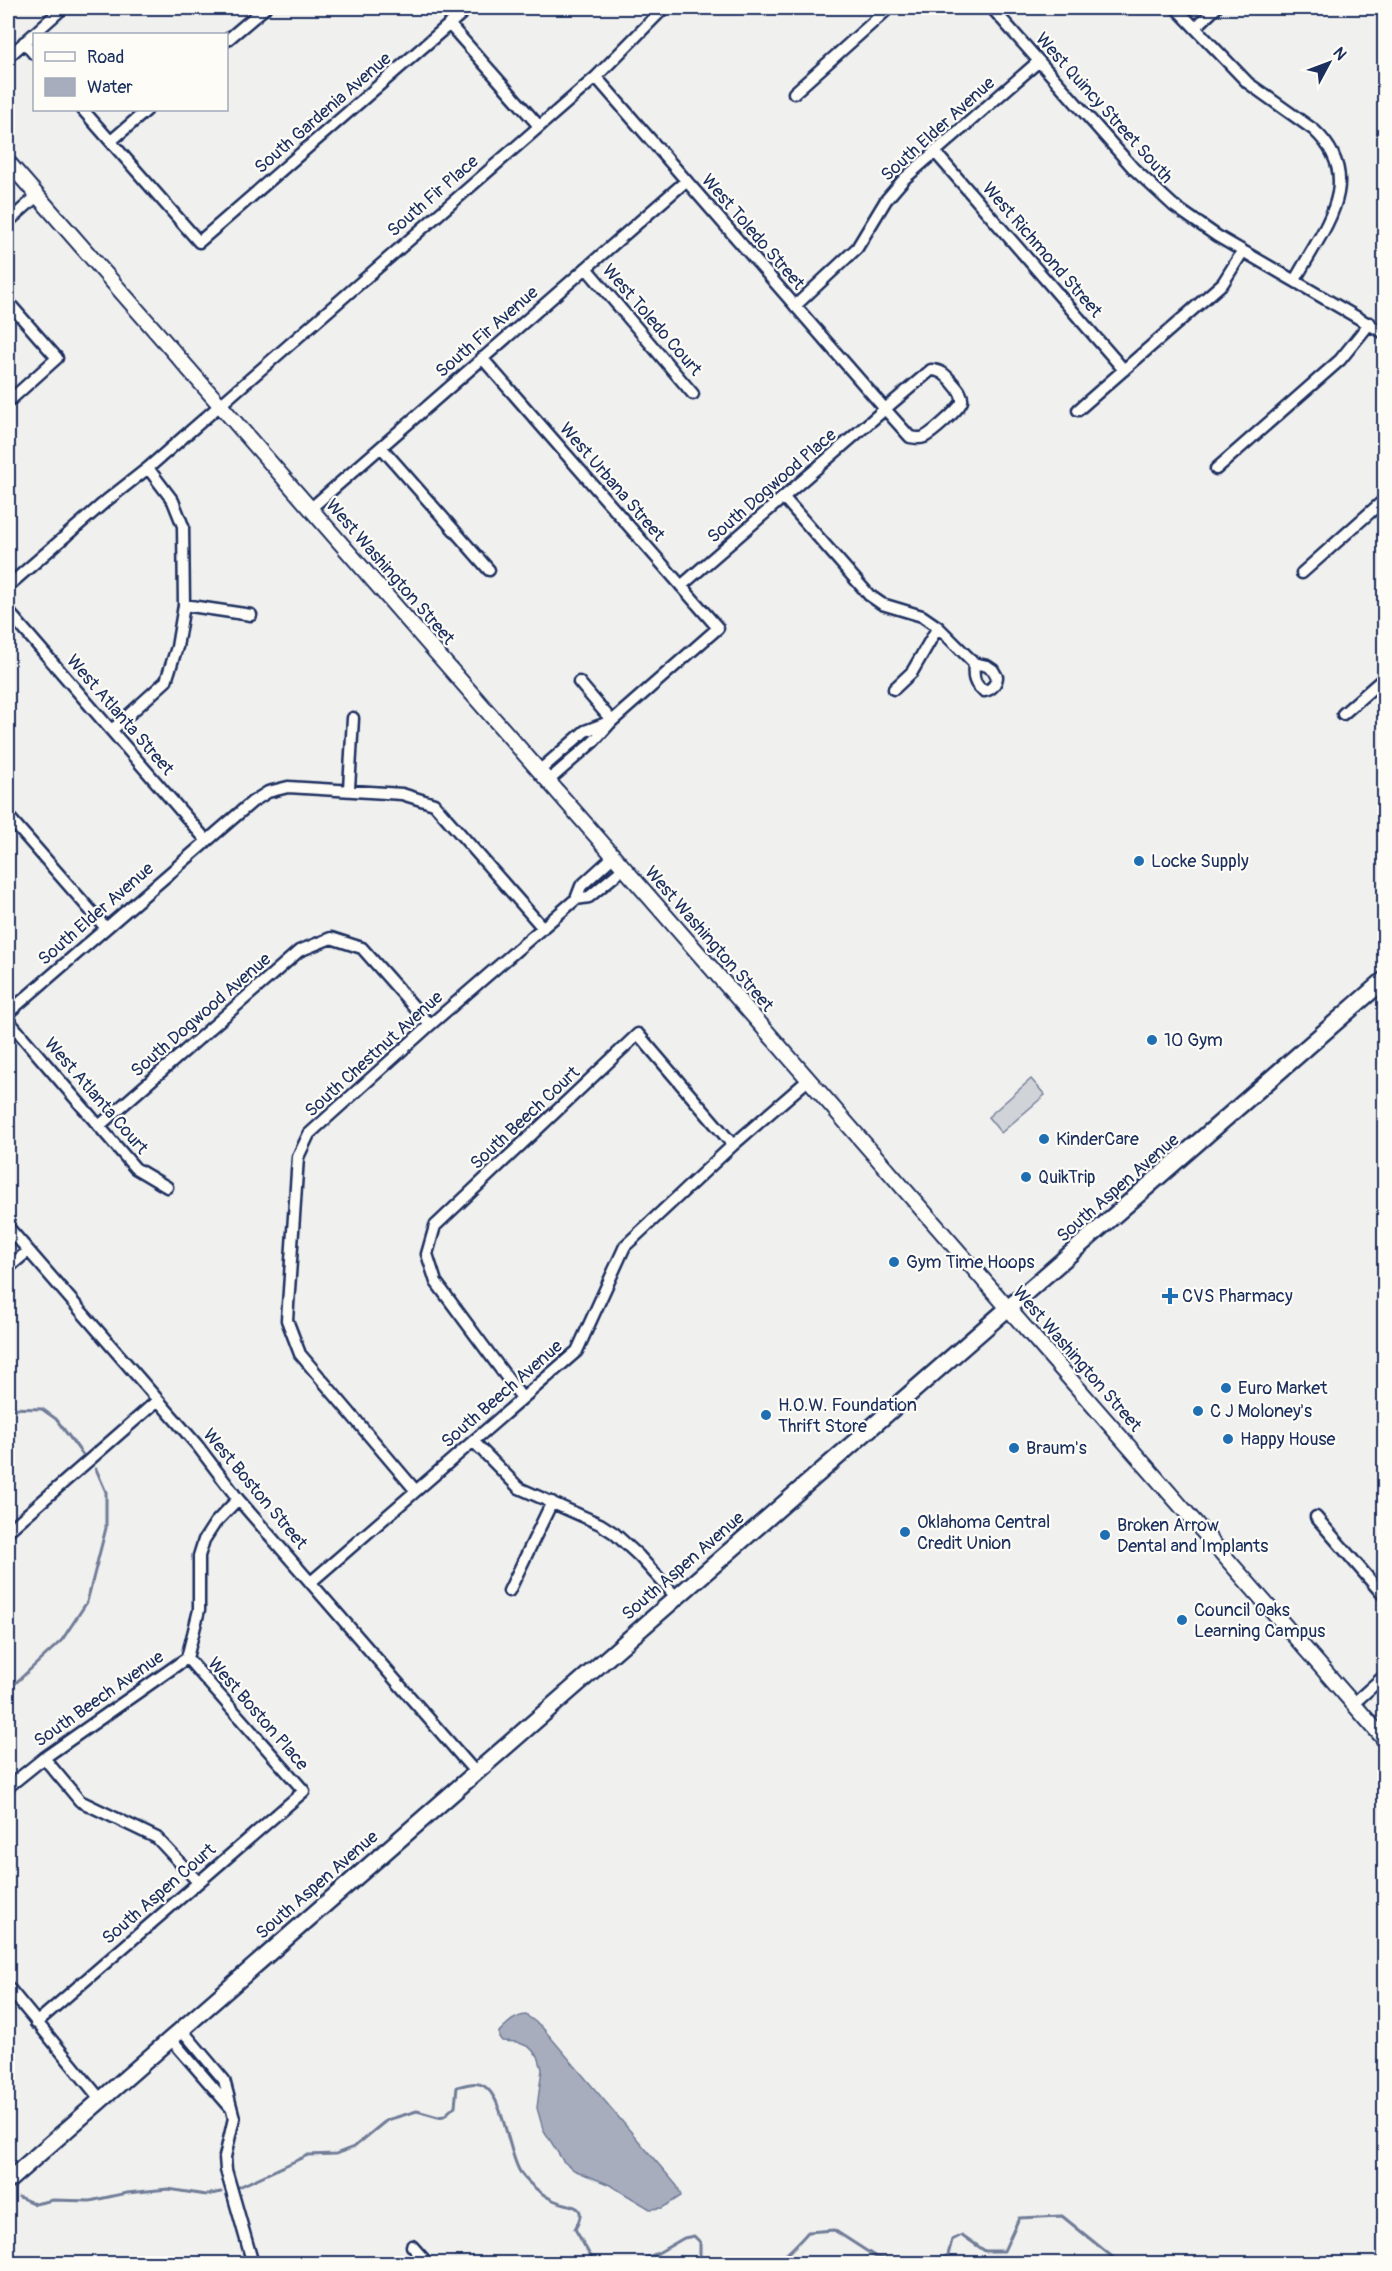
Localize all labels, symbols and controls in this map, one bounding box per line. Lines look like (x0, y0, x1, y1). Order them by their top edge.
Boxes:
street label: West Quincy Street South (1030, 28, 1178, 188)
legend (33, 33, 228, 111)
north arrow (1299, 33, 1359, 93)
text: N (1328, 43, 1351, 65)
text: Road (87, 46, 124, 69)
street label: South Gardenia Avenue (250, 47, 396, 179)
street label: South Elder Avenue (876, 72, 1000, 186)
text: Water (87, 76, 133, 99)
street label: South Fir Place (383, 150, 484, 242)
street label: West Toledo Street (696, 169, 810, 295)
street label: West Richmond Street (977, 178, 1108, 323)
street label: West Toledo Court (597, 259, 707, 381)
street label: South Fir Avenue (431, 281, 543, 383)
street label: West Urbana Street (554, 418, 670, 547)
street label: South Dogwood Place (703, 424, 841, 548)
street label: West Washington Street (320, 494, 460, 650)
street label: West Atlanta Street (61, 650, 179, 781)
place label: Locke Supply (1151, 850, 1249, 873)
marker: Locke Supply (1132, 854, 1146, 868)
street label: South Elder Avenue (33, 857, 159, 971)
street label: West Washington Street (639, 861, 779, 1017)
street label: South Dogwood Avenue (126, 948, 276, 1082)
street label: South Chestnut Avenue (300, 986, 448, 1122)
place label: 10 Gym (1164, 1029, 1223, 1052)
street label: West Atlanta Court (39, 1033, 154, 1160)
marker: 10 Gym (1145, 1033, 1159, 1047)
street label: South Beech Court (465, 1061, 585, 1175)
street label: South Aspen Avenue (1052, 1128, 1184, 1248)
place label: KinderCare (1056, 1128, 1139, 1151)
marker: KinderCare (1037, 1132, 1051, 1146)
place label: QuikTrip (1038, 1166, 1096, 1189)
marker: QuikTrip (1019, 1170, 1033, 1184)
place label: Gym Time Hoops (906, 1251, 1034, 1274)
marker: Gym Time Hoops (887, 1255, 901, 1269)
street label: West Washington Street (1007, 1281, 1147, 1437)
place label: CVS Pharmacy (1182, 1285, 1293, 1308)
marker: CVS Pharmacy (1163, 1289, 1177, 1303)
street label: South Beech Avenue (437, 1335, 568, 1453)
place label: Euro Market (1238, 1377, 1328, 1400)
marker: Euro Market (1219, 1381, 1233, 1395)
place label: H.O.W. Foundation Thrift Store (778, 1394, 917, 1438)
place label: C J Moloney's (1210, 1400, 1312, 1423)
marker: C J Moloney's (1191, 1404, 1205, 1418)
marker: H.O.W. Foundation Thrift Store (759, 1408, 773, 1422)
street label: West Boston Street (198, 1424, 313, 1555)
place label: Happy House (1240, 1428, 1336, 1451)
marker: Happy House (1221, 1432, 1235, 1446)
place label: Braum's (1026, 1437, 1087, 1460)
marker: Braum's (1007, 1441, 1021, 1455)
street label: South Aspen Avenue (617, 1506, 749, 1626)
place label: Oklahoma Central Credit Union (917, 1511, 1050, 1555)
place label: Broken Arrow Dental and Implants (1117, 1514, 1268, 1558)
marker: Oklahoma Central Credit Union (898, 1525, 912, 1539)
marker: Broken Arrow Dental and Implants (1098, 1528, 1112, 1542)
place label: Council Oaks Learning Campus (1194, 1599, 1325, 1643)
marker: Council Oaks Learning Campus (1175, 1613, 1189, 1627)
street label: South Beech Avenue (30, 1645, 169, 1752)
street label: West Boston Place (202, 1653, 314, 1776)
street label: South Aspen Avenue (251, 1825, 383, 1945)
street label: South Aspen Court (97, 1838, 221, 1950)

